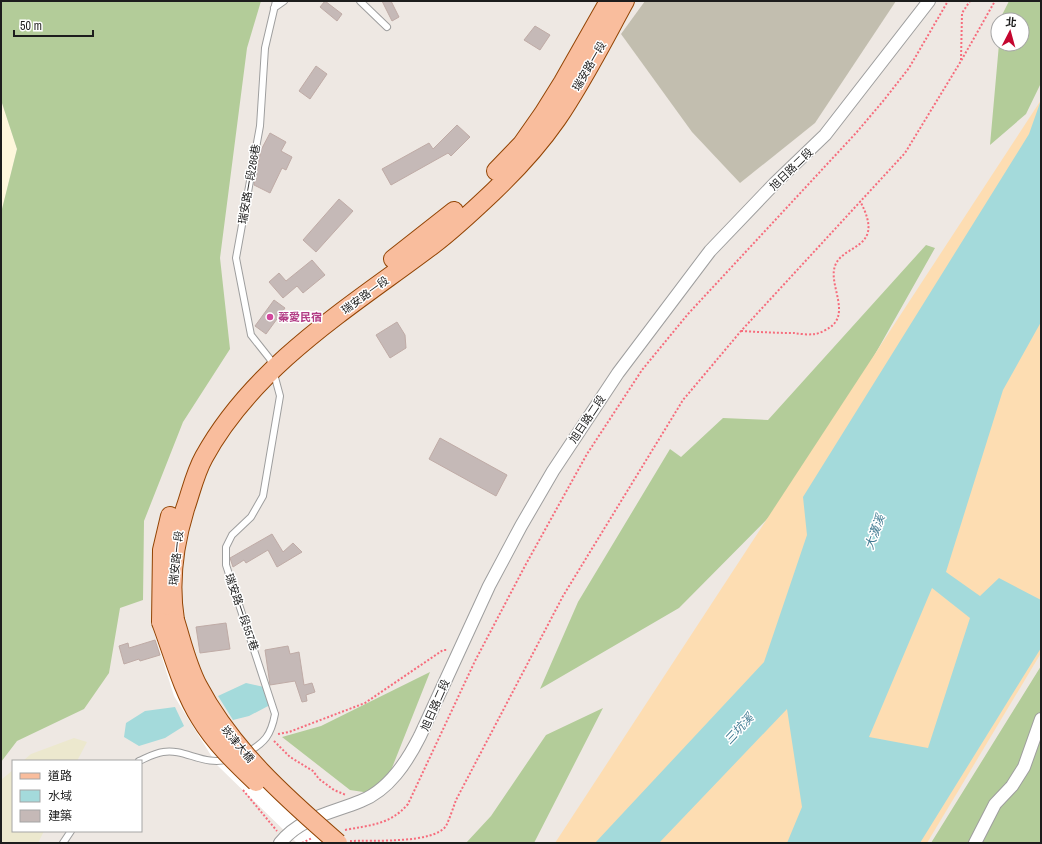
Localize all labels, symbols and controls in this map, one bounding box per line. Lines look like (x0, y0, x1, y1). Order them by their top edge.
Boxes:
scale bar (14, 12, 93, 38)
north arrow (990, 12, 1030, 52)
text: 北 (1005, 15, 1017, 30)
text: 50 m (20, 18, 42, 34)
street label: 瑞安路一段 (569, 39, 609, 93)
street label: 瑞安路一段266巷 (235, 143, 263, 225)
street label: 旭日路二段 (766, 145, 816, 193)
street label: 瑞安路一段 (339, 273, 391, 317)
place label: 蓁愛民宿 (278, 310, 322, 324)
marker: 蓁愛民宿 (265, 312, 275, 322)
street label: 旭日路二段 (566, 392, 608, 446)
water label: 大漢溪 (861, 510, 889, 552)
street label: 瑞安路一段 (166, 530, 186, 586)
street label: 瑞安路一段557巷 (222, 571, 262, 653)
street label: 旭日路二段 (417, 677, 453, 733)
water label: 三坑溪 (721, 709, 758, 748)
street label: 崁津大橋 (218, 723, 258, 765)
legend (12, 760, 142, 832)
text: 道路 (48, 768, 72, 784)
text: 水域 (48, 788, 72, 804)
text: 建築 (48, 808, 72, 824)

